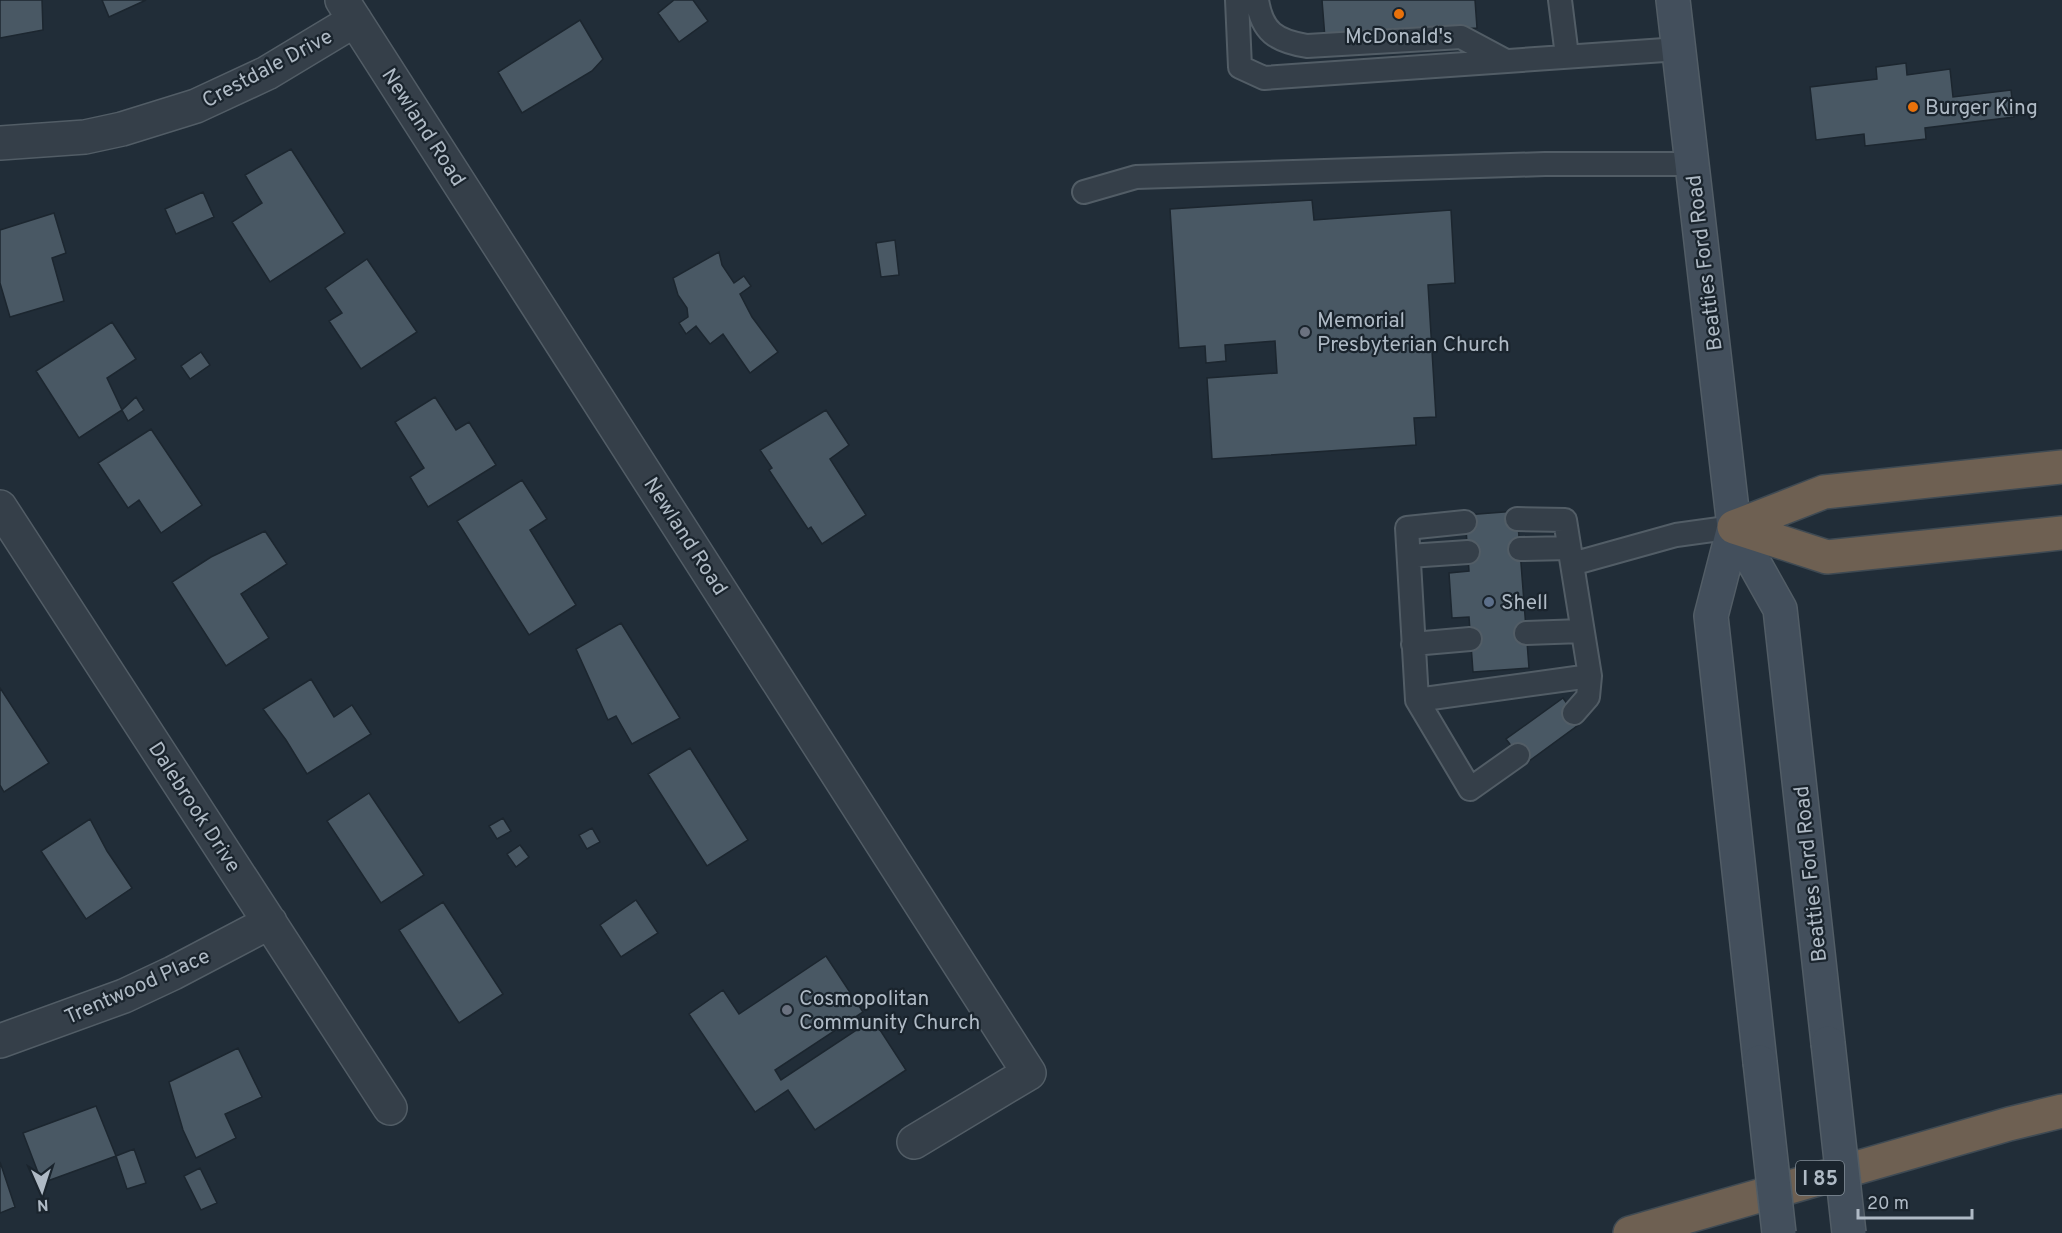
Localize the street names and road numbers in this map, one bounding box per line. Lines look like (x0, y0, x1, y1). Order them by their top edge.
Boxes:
street label: Crestdale Drive (198, 24, 338, 115)
street label: Newland Road (375, 64, 471, 192)
street label: Beatties Ford Road (1681, 173, 1730, 352)
street label: Newland Road (637, 473, 733, 601)
street label: Dalebrook Drive (141, 737, 246, 878)
street label: Beatties Ford Road (1789, 784, 1834, 963)
street label: Trentwood Place (61, 943, 215, 1031)
road number: I 85 (1796, 1161, 1844, 1195)

